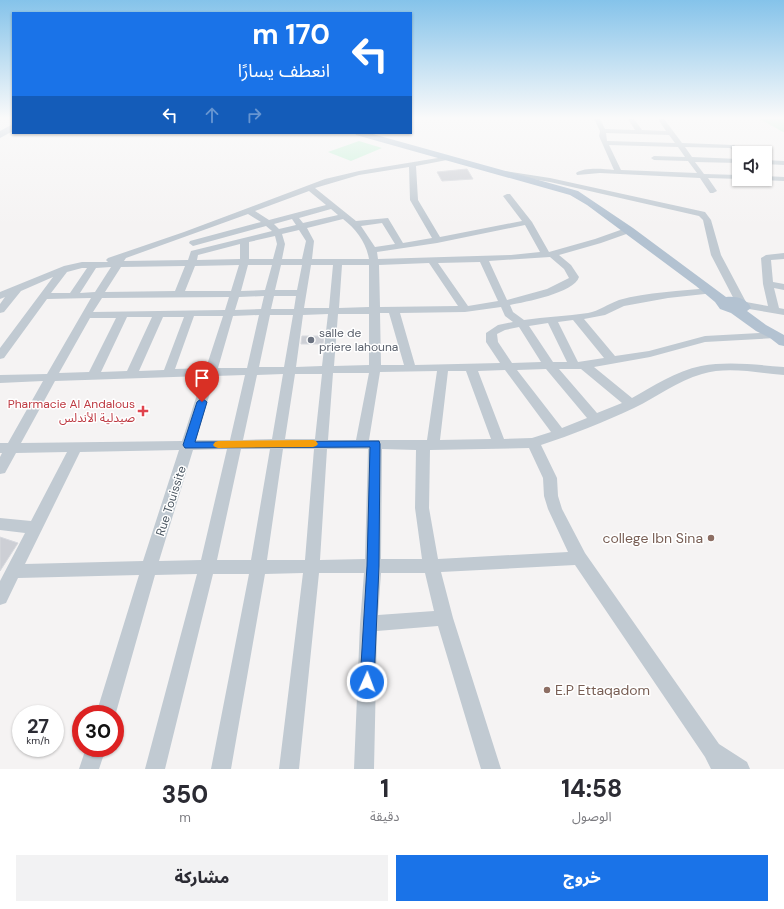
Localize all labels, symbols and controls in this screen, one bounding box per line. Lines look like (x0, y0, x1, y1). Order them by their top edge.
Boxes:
text: 170 m (252, 16, 330, 53)
icon: left (344, 28, 396, 80)
text: انعطف يسارًا (238, 59, 330, 83)
icon: left (159, 104, 181, 126)
icon: ahead (201, 104, 223, 126)
icon: right (243, 104, 265, 126)
map controls (732, 146, 772, 186)
button: sound (732, 146, 772, 186)
place label: salle de priere lahouna (319, 325, 398, 355)
marker: salle de priere lahouna (306, 335, 316, 345)
pin (185, 361, 219, 402)
icon: arrive (191, 367, 213, 389)
place label: Pharmacie Al Andalous صيدلية الأندلس (8, 396, 135, 426)
marker: Pharmacie Al Andalous صيدلية الأندلس (138, 406, 148, 416)
street label: Rue Touissite (152, 464, 190, 538)
place label: college Ibn Sina (602, 529, 703, 547)
marker: college Ibn Sina (706, 533, 716, 543)
position arrow (346, 661, 388, 703)
place label: E.P Ettaqadom (555, 681, 650, 699)
marker: E.P Ettaqadom (542, 685, 552, 695)
speed limit sign: 30 (72, 705, 124, 757)
text: 27 (27, 713, 49, 739)
text: km/h (26, 734, 50, 747)
text: 1 (380, 773, 389, 804)
text: 14:58 (561, 773, 622, 804)
text: 350 (162, 779, 208, 810)
text: دقيقة (370, 808, 400, 825)
text: الوصول (572, 808, 612, 825)
text: m (179, 809, 191, 826)
button: مشاركة (16, 855, 388, 901)
button: خروج (396, 855, 768, 901)

